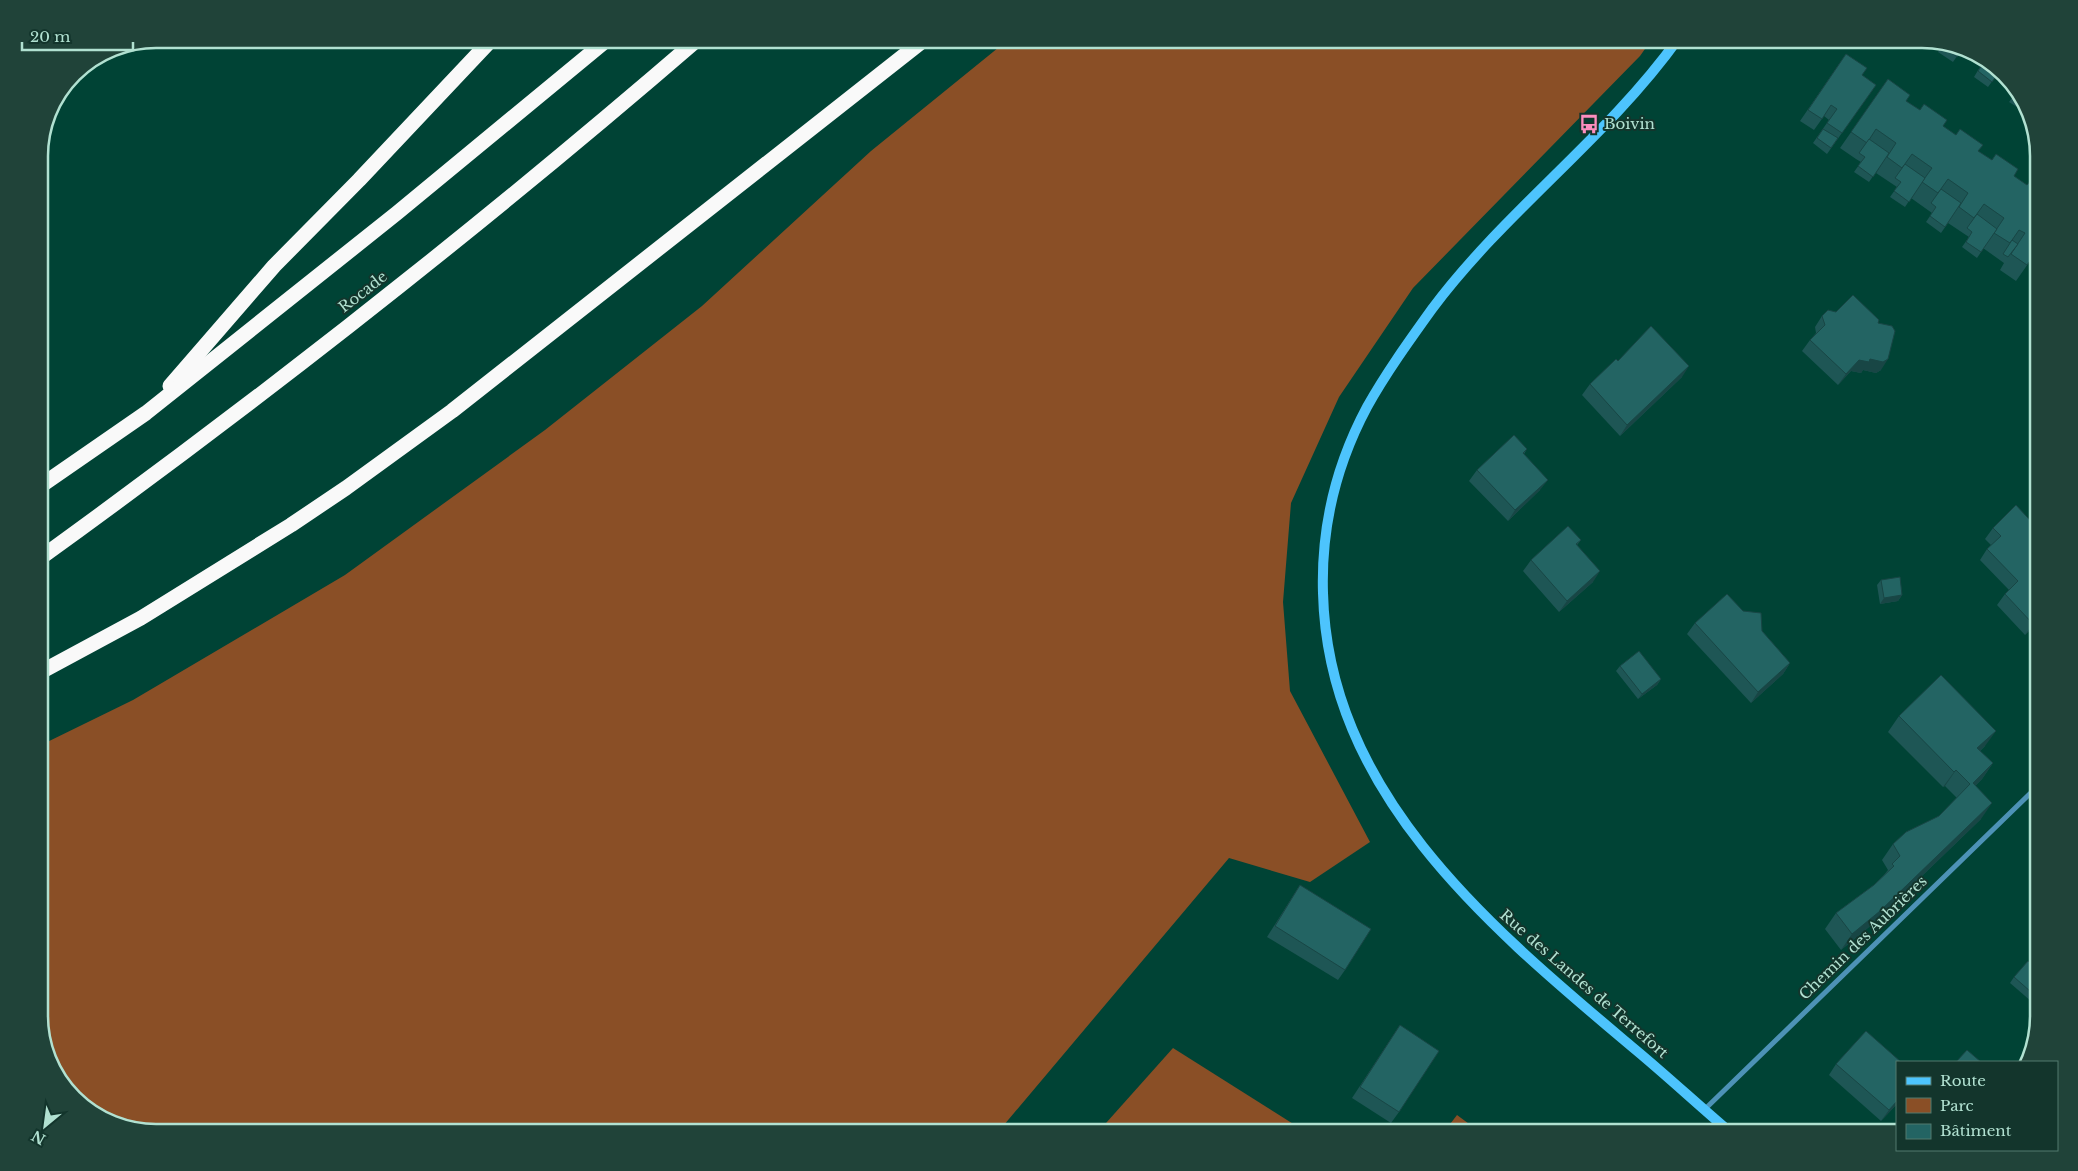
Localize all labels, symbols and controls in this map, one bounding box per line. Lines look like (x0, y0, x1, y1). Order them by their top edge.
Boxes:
scale bar (22, 20, 134, 52)
text: 20 m (30, 27, 70, 46)
bus stop icon: Boivin (1578, 113, 1600, 135)
place label: Boivin (1604, 114, 1655, 133)
street label: Rocade (335, 267, 391, 317)
street label: Chemin des Aubrières (1795, 871, 1931, 1004)
street label: Rue des Landes de Terrefort (1496, 905, 1673, 1062)
legend (1896, 1061, 2058, 1151)
text: Route (1940, 1071, 1986, 1090)
text: Parc (1940, 1096, 1973, 1115)
north arrow (20, 1101, 70, 1151)
text: Bâtiment (1940, 1121, 2012, 1140)
text: N (29, 1126, 49, 1148)

